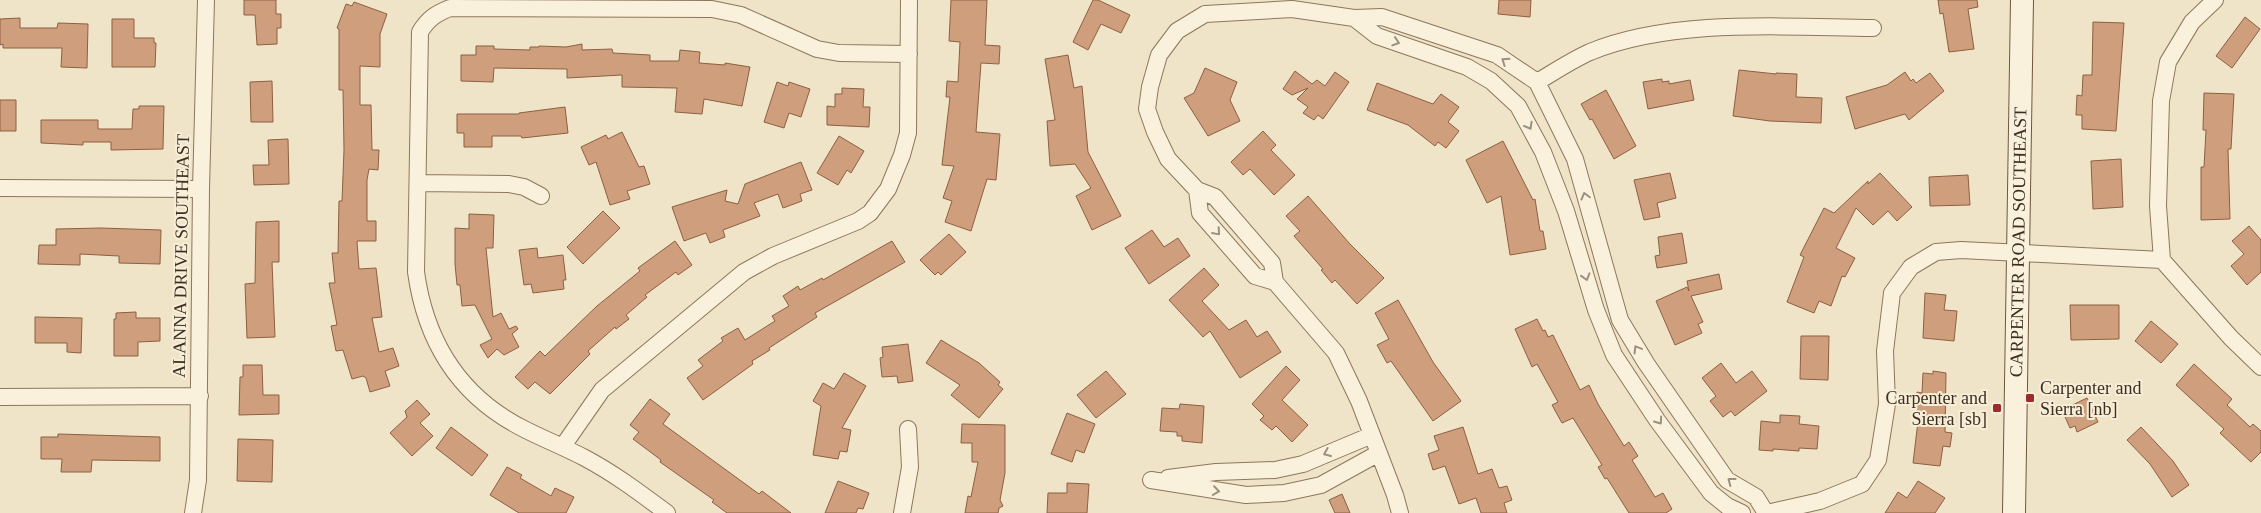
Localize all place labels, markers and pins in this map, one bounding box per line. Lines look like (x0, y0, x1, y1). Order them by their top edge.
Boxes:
place label: Carpenter and Sierra [nb] (2040, 378, 2141, 419)
place label: Carpenter and Sierra [sb] (1886, 388, 1987, 429)
marker: Carpenter and Sierra [nb] (2024, 392, 2036, 404)
marker: Carpenter and Sierra [sb] (1991, 402, 2003, 414)

